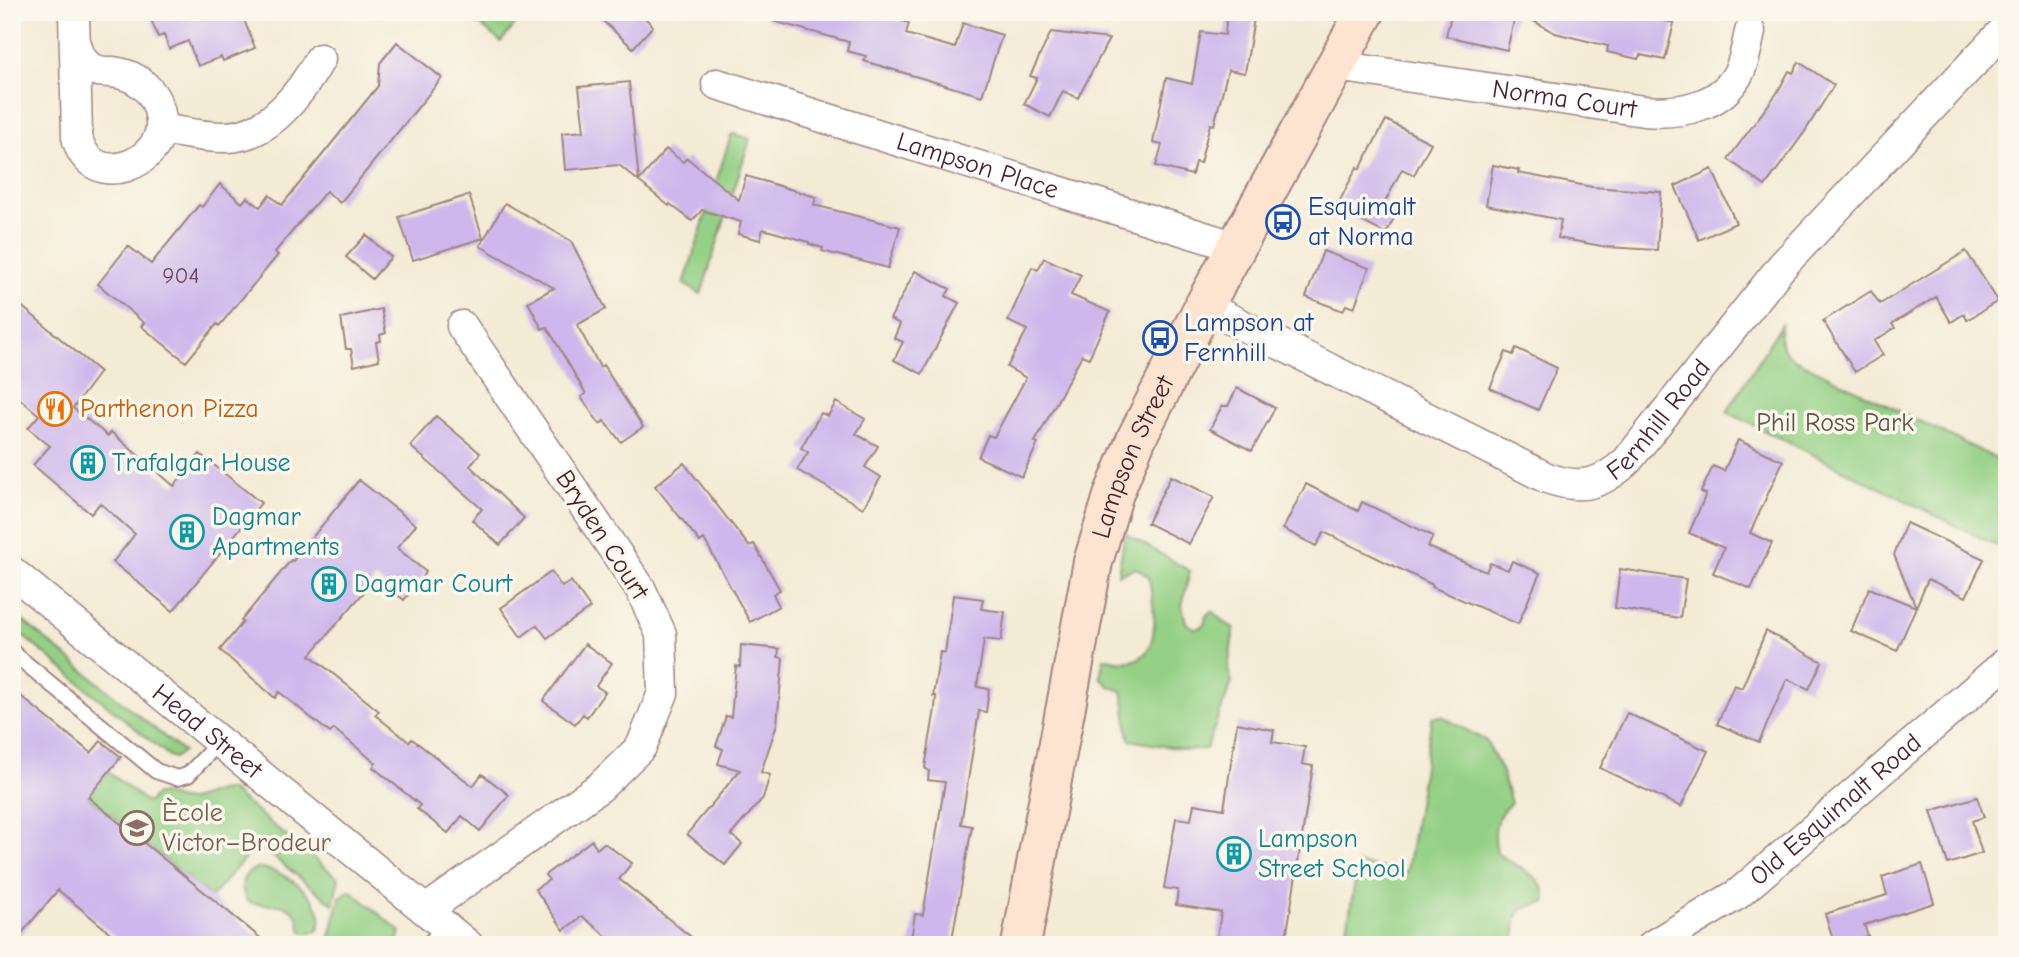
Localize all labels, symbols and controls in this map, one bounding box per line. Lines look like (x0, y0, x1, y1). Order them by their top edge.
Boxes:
street label: Norma Court (1490, 74, 1640, 125)
street label: Lampson Place (893, 126, 1062, 205)
place label: Esquimalt at Norma (1308, 192, 1417, 252)
bus stop icon: Esquimalt at Norma (1264, 203, 1302, 241)
house number: 904 (162, 262, 200, 289)
place label: Lampson at Fernhill (1184, 308, 1315, 368)
bus stop icon: Lampson at Fernhill (1141, 319, 1179, 357)
street label: Fernhill Road (1601, 353, 1717, 487)
street label: Lampson Street (1086, 370, 1181, 542)
restaurant icon: Parthenon Pizza (36, 390, 74, 428)
place label: Parthenon Pizza (80, 394, 259, 424)
park label: Phil Ross Park (1756, 408, 1914, 438)
building icon: Trafalgar House (69, 444, 107, 482)
place label: Trafalgar House (112, 448, 291, 478)
street label: Bryden Court (549, 465, 656, 607)
place label: Dagmar Apartments (212, 502, 339, 562)
building icon: Dagmar Apartments (168, 513, 206, 551)
building icon: Dagmar Court (310, 565, 348, 603)
place label: Dagmar Court (354, 569, 514, 599)
street label: Head Street (146, 678, 269, 786)
street label: Old Esquimalt Road (1744, 728, 1928, 892)
place label: Ècole Victor–Brodeur (162, 797, 332, 858)
school or university icon: Ècole Victor–Brodeur (118, 809, 156, 847)
place label: Lampson Street School (1258, 824, 1406, 884)
building icon: Lampson Street School (1215, 835, 1253, 873)

